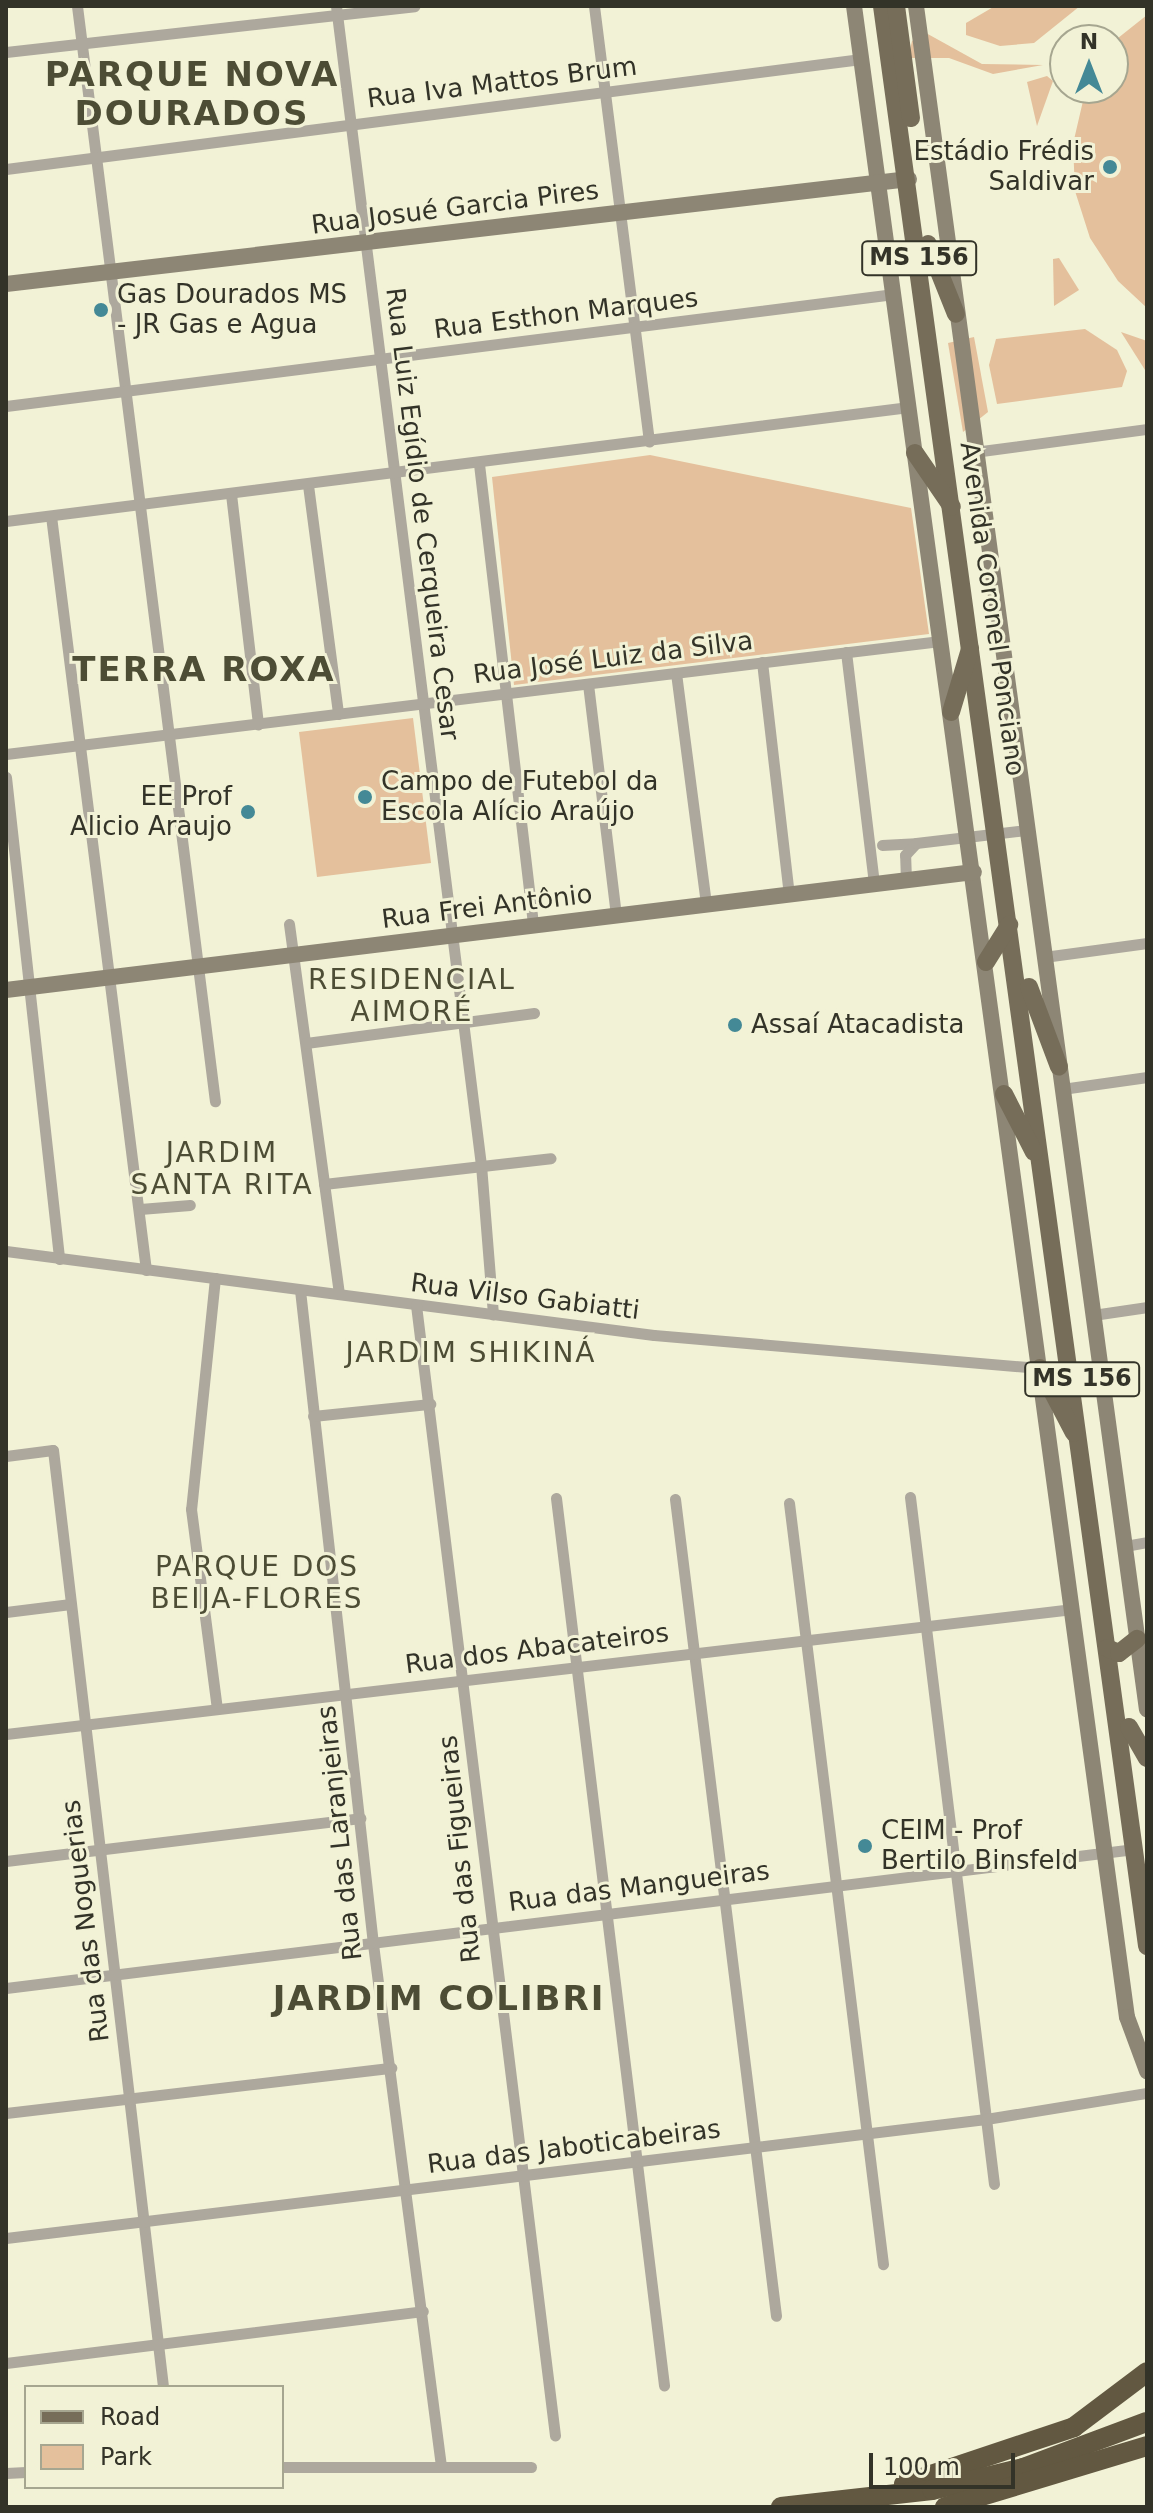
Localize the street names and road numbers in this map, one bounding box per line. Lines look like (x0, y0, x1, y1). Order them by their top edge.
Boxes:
street label: Rua Iva Mattos Brum (365, 51, 639, 115)
street label: Rua Josué Garcia Pires (310, 175, 600, 241)
road number: MS 156 (861, 238, 977, 278)
street label: Rua Esthon Marques (432, 282, 700, 346)
street label: Rua Luiz Egídio de Cerqueira Cesar (379, 286, 465, 742)
street label: Avenida Coronel Ponciano (953, 440, 1031, 778)
street label: Rua José Luiz da Silva (471, 625, 755, 691)
street label: Rua Frei Antônio (380, 879, 594, 935)
street label: Rua Vilso Gabiatti (409, 1267, 641, 1327)
road number: MS 156 (1024, 1359, 1140, 1399)
street label: Rua dos Abacateiros (403, 1617, 671, 1681)
street label: Rua das Laranjeiras (311, 1704, 369, 1962)
street label: Rua das Figueiras (433, 1734, 487, 1964)
street label: Rua das Noguerias (56, 1798, 116, 2044)
street label: Rua das Mangueiras (507, 1855, 771, 1919)
street label: Rua das Jaboticabeiras (426, 2114, 722, 2180)

